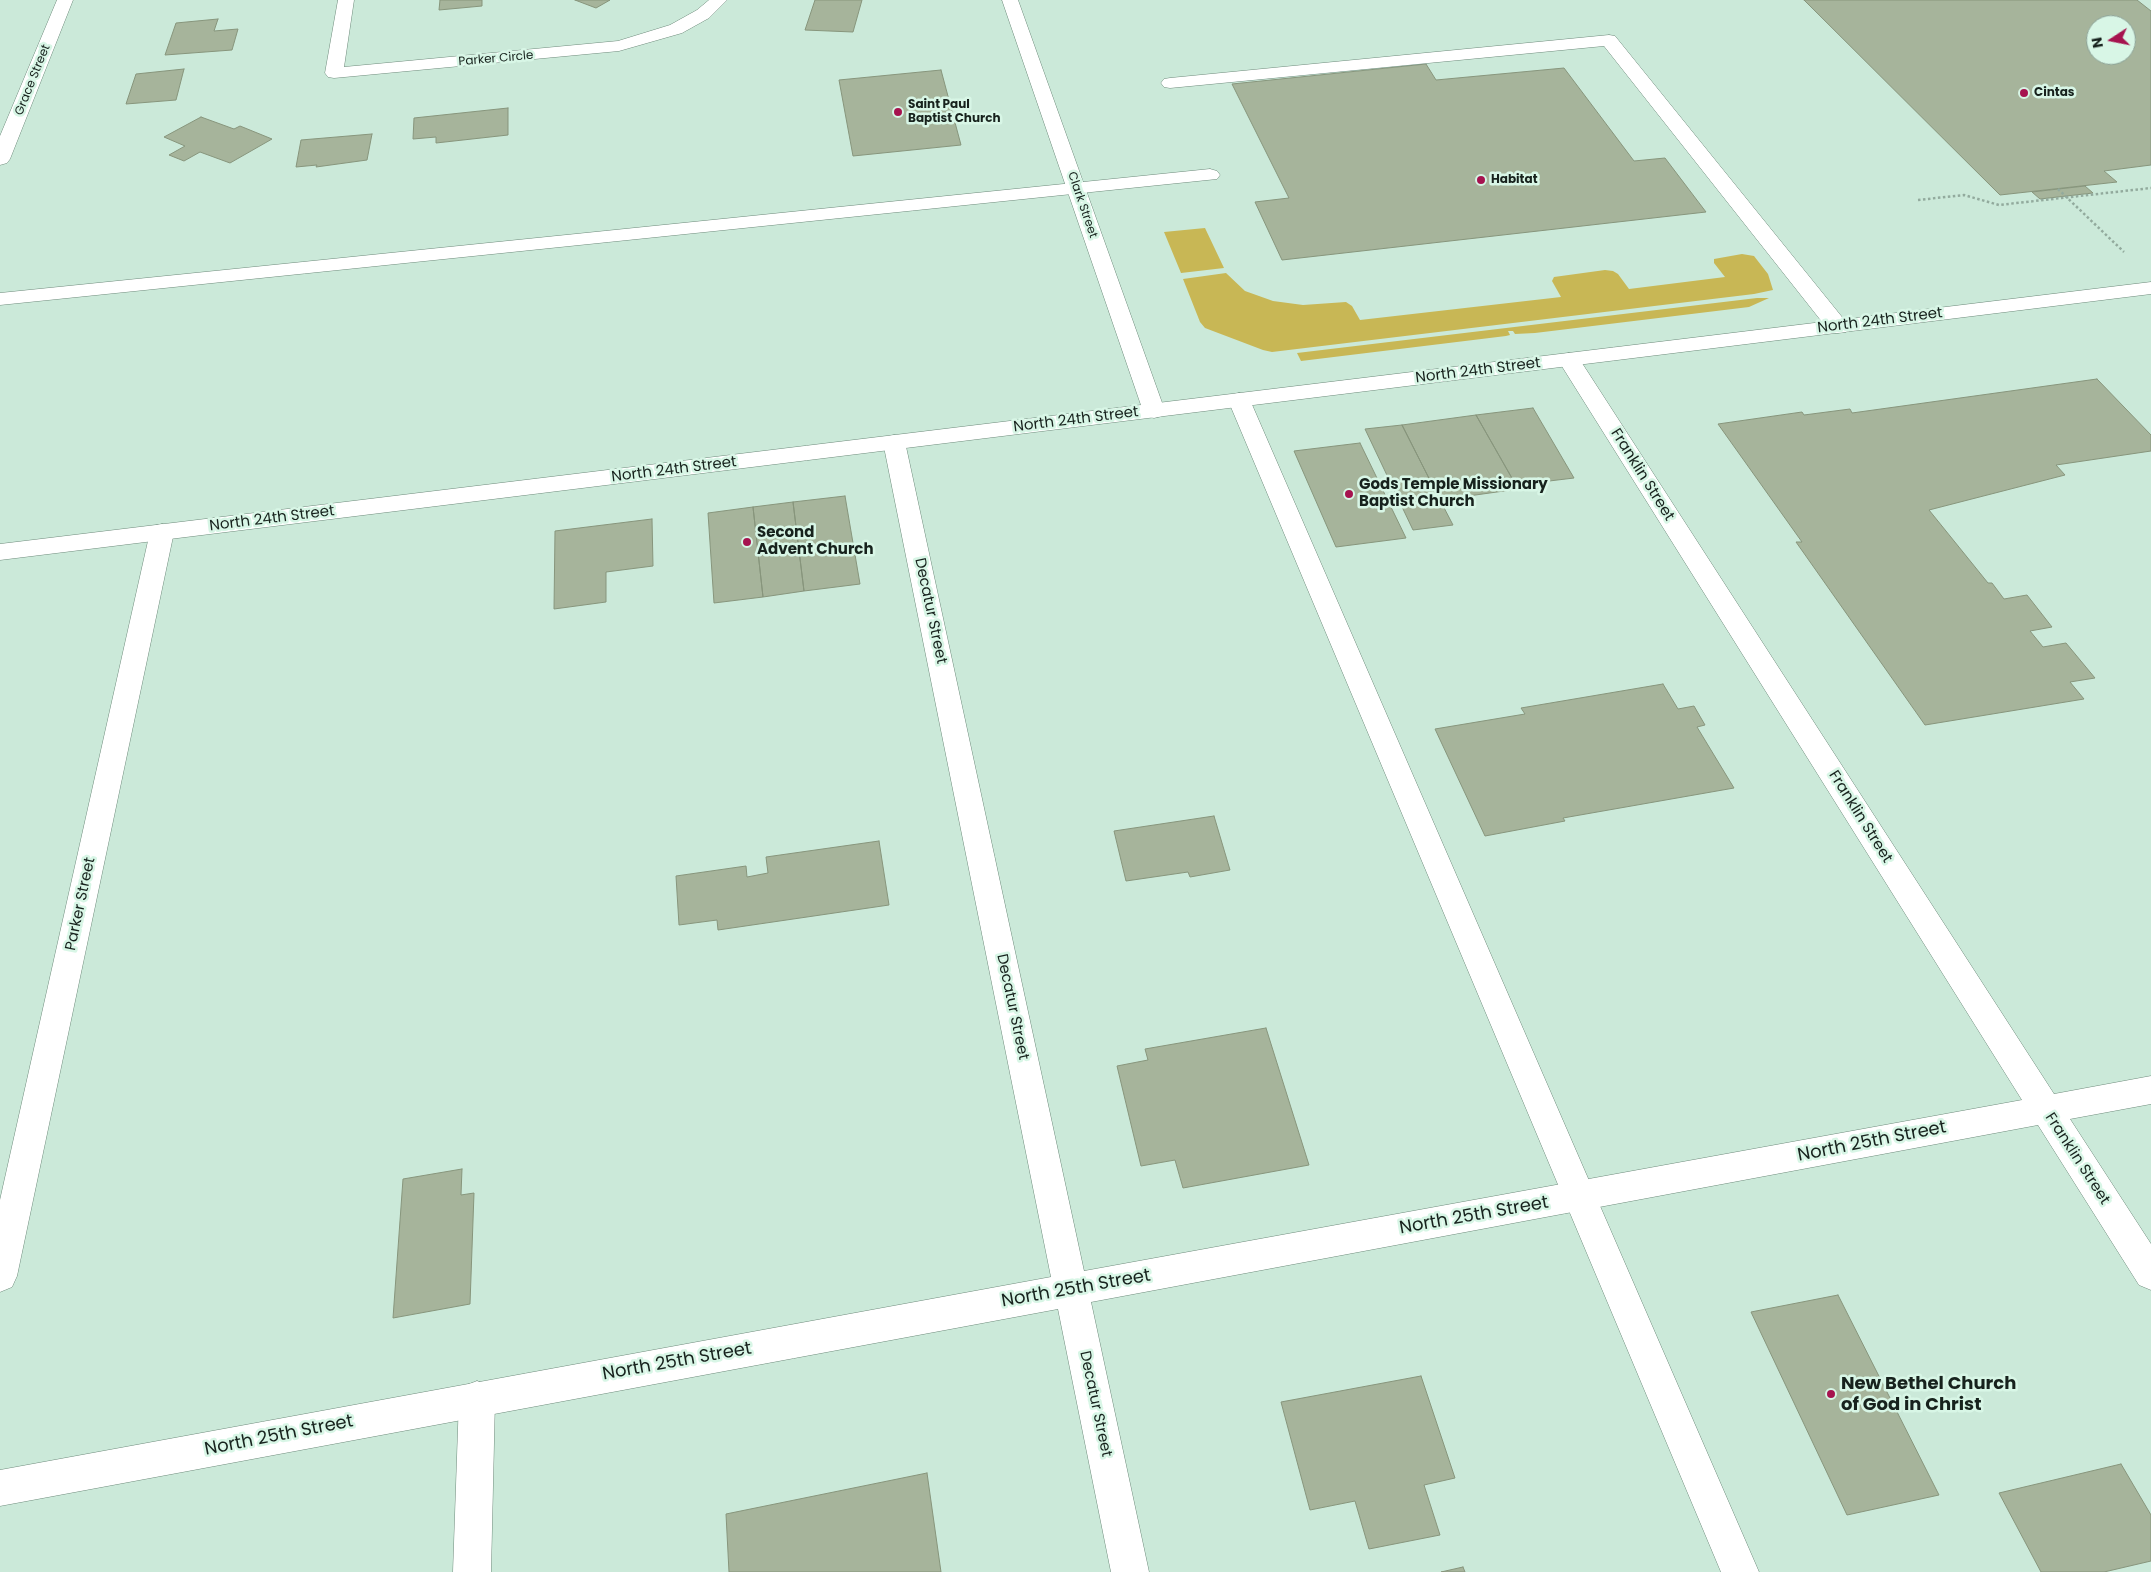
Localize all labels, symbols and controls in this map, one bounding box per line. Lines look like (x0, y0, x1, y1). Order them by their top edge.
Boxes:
north arrow (2086, 15, 2136, 65)
text: N (2086, 36, 2108, 50)
street label: Grace Street (12, 43, 54, 117)
street label: Parker Circle (458, 49, 534, 69)
place label: Cintas (2034, 86, 2074, 100)
marker: Cintas (2018, 87, 2030, 99)
place label: Saint Paul Baptist Church (908, 98, 1001, 126)
marker: Saint Paul Baptist Church (892, 106, 904, 118)
street label: Clark Street (1064, 170, 1100, 240)
place label: Habitat (1491, 173, 1537, 187)
marker: Habitat (1475, 174, 1487, 186)
street label: North 24th Street (1816, 304, 1944, 338)
street label: North 24th Street (1414, 354, 1542, 388)
street label: North 24th Street (1012, 403, 1140, 437)
street label: Franklin Street (1606, 425, 1678, 525)
street label: North 24th Street (610, 453, 738, 487)
place label: Gods Temple Missionary Baptist Church (1359, 476, 1548, 511)
marker: Gods Temple Missionary Baptist Church (1343, 488, 1355, 500)
street label: North 24th Street (208, 502, 336, 536)
place label: Second Advent Church (757, 524, 874, 559)
marker: Second Advent Church (741, 536, 753, 548)
street label: Decatur Street (910, 556, 950, 666)
street label: Franklin Street (1824, 767, 1896, 867)
street label: Parker Street (62, 856, 100, 952)
street label: Decatur Street (992, 952, 1032, 1062)
street label: Franklin Street (2041, 1110, 2113, 1208)
street label: North 25th Street (1796, 1117, 1948, 1167)
street label: North 25th Street (1398, 1192, 1550, 1240)
street label: North 25th Street (1000, 1265, 1152, 1313)
street label: North 25th Street (601, 1338, 753, 1386)
street label: Decatur Street (1075, 1349, 1115, 1459)
place label: New Bethel Church of God in Christ (1841, 1373, 2016, 1416)
marker: New Bethel Church of God in Christ (1825, 1388, 1837, 1400)
street label: North 25th Street (203, 1411, 355, 1461)

